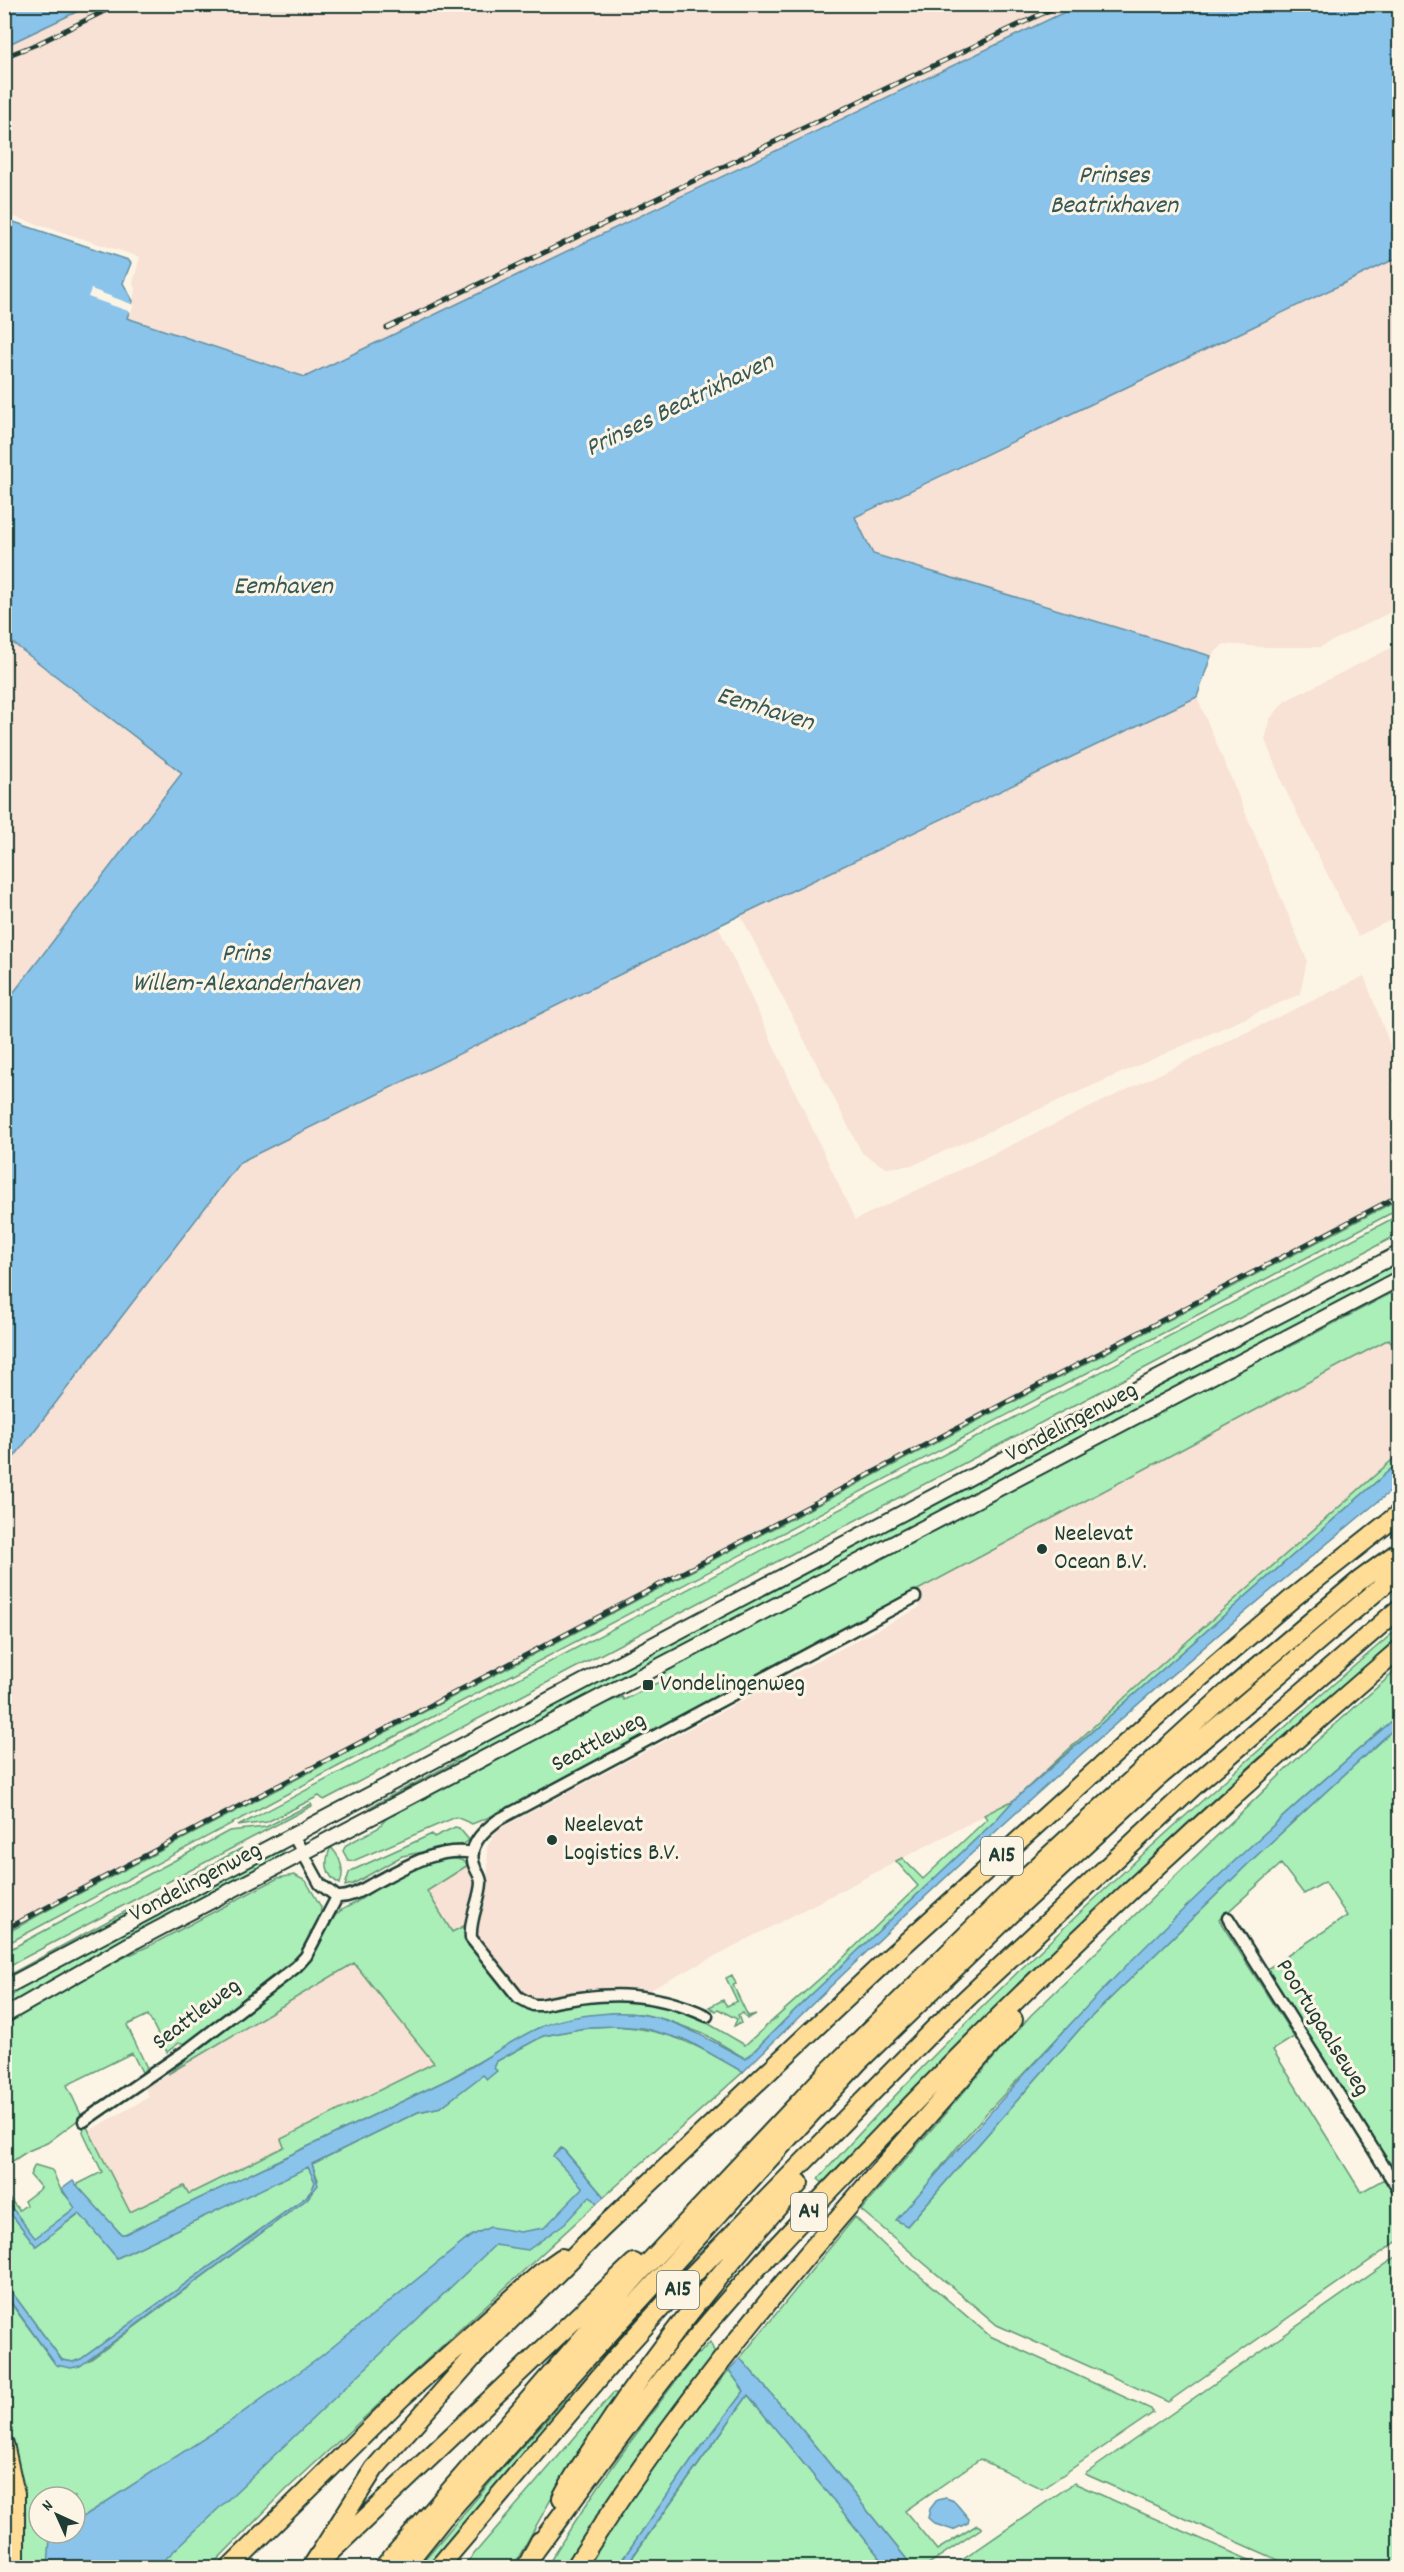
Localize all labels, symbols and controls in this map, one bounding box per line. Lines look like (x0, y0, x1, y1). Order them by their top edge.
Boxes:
water label: Prinses Beatrixhaven (1050, 158, 1179, 225)
water label: Prinses Beatrixhaven (580, 344, 781, 468)
water label: Eemhaven (233, 569, 334, 606)
water label: Eemhaven (712, 678, 819, 743)
water label: Prins Willem-Alexanderhaven (132, 936, 361, 1003)
street label: Vondelingenweg (1000, 1374, 1144, 1472)
place label: Neelevat Ocean B.V. (1054, 1518, 1147, 1580)
marker: Neelevat Ocean B.V. (1035, 1542, 1049, 1556)
place label: Vondelingenweg (660, 1668, 805, 1702)
marker: Vondelingenweg (641, 1678, 655, 1692)
street label: Seattleweg (546, 1704, 652, 1782)
place label: Neelevat Logistics B.V. (564, 1809, 679, 1871)
marker: Neelevat Logistics B.V. (545, 1833, 559, 1847)
street label: Vondelingenweg (124, 1834, 268, 1932)
road number: A15 (981, 1837, 1023, 1875)
street label: Poortugaalseweg (1266, 1953, 1378, 2103)
street label: Seattleweg (146, 1970, 248, 2060)
road number: A4 (791, 2193, 827, 2231)
road number: A15 (657, 2271, 699, 2309)
north arrow (27, 2485, 87, 2545)
text: N (37, 2495, 59, 2517)

